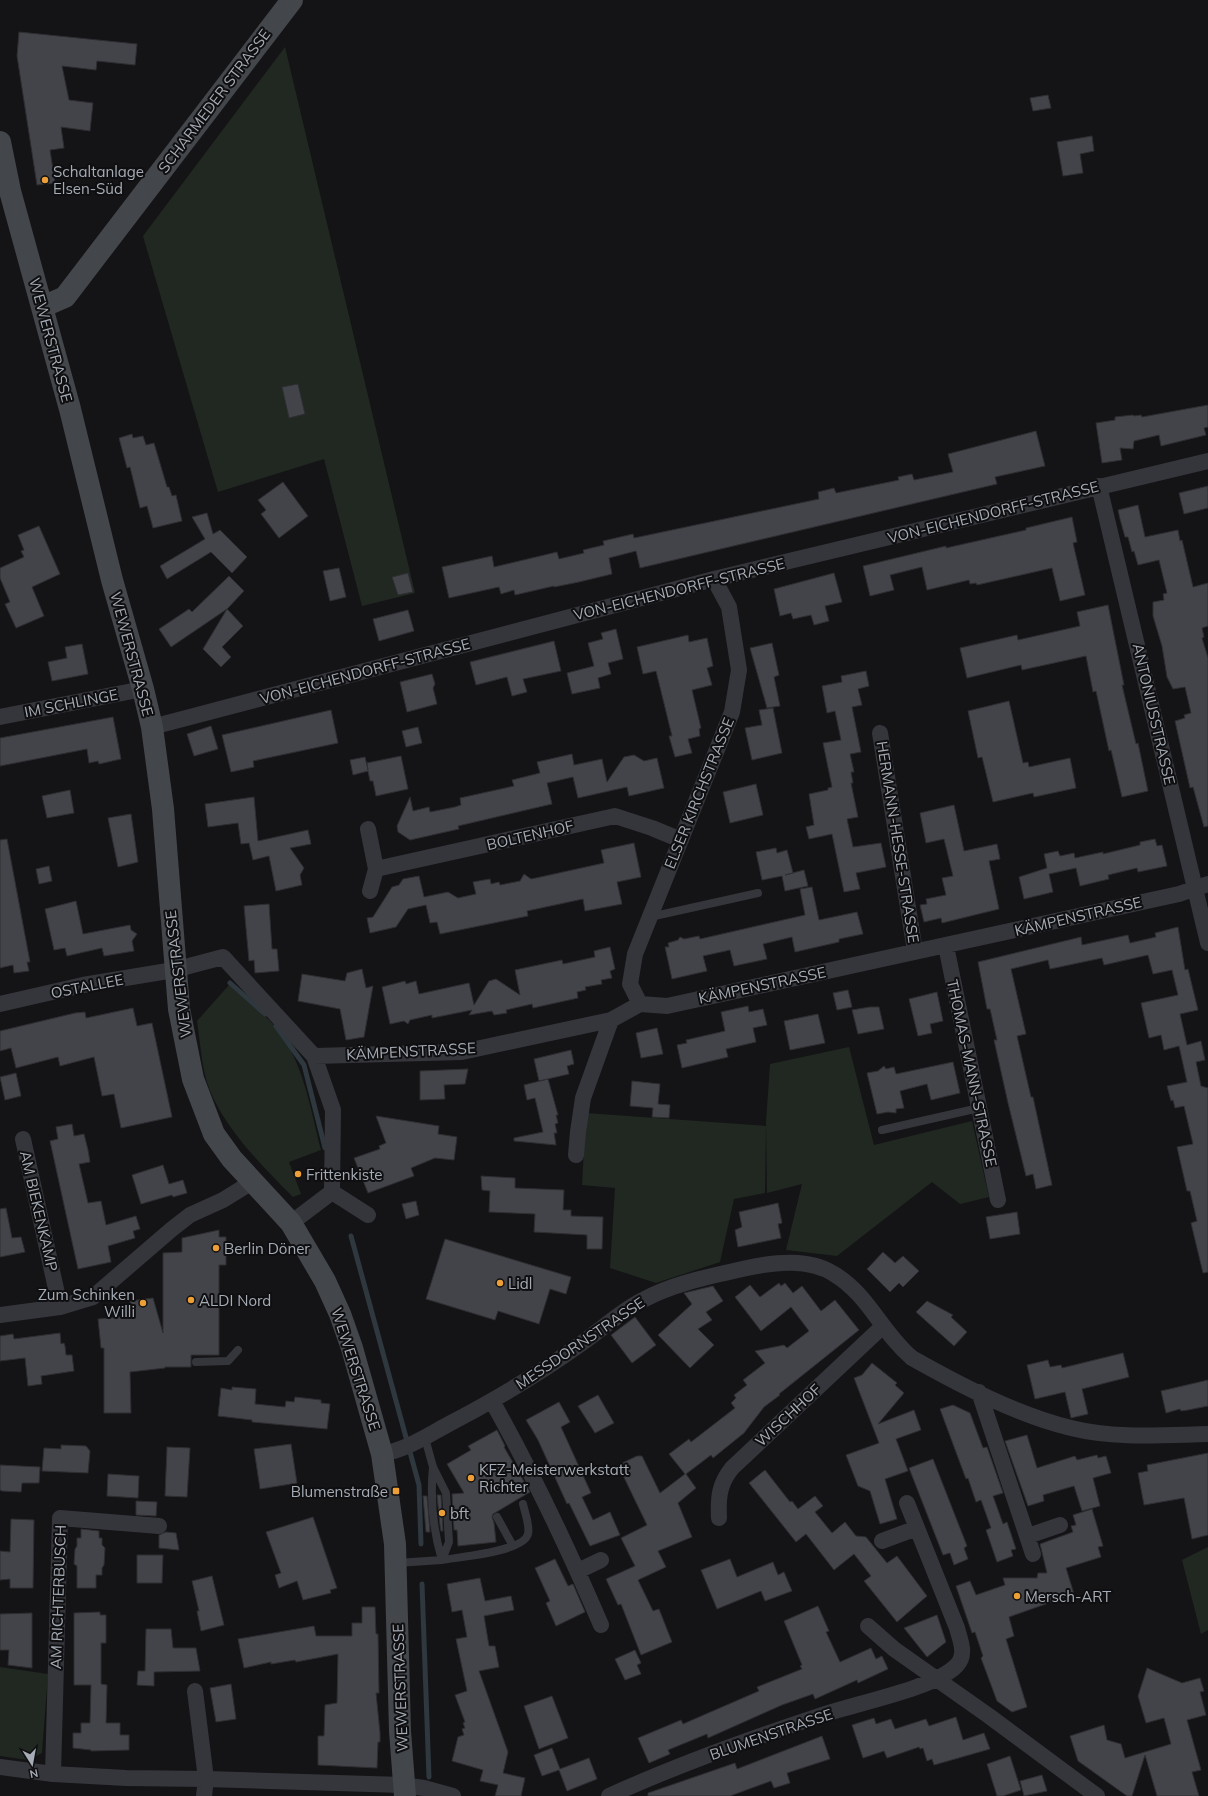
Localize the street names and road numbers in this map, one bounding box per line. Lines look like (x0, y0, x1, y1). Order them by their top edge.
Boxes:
street label: SCHARMEDER STRASSE (154, 25, 274, 177)
street label: WEWERSTRASSE (25, 276, 77, 404)
street label: VON-EICHENDORFF-STRASSE (886, 477, 1101, 547)
street label: VON-EICHENDORFF-STRASSE (572, 554, 787, 624)
street label: WEWERSTRASSE (106, 590, 158, 718)
street label: VON-EICHENDORFF-STRASSE (258, 634, 472, 708)
street label: ANTONIUSSTRASSE (1128, 641, 1180, 787)
street label: IM SCHLINGE (23, 685, 120, 721)
street label: ELSER KIRCHSTRASSE (660, 714, 738, 871)
street label: HERMANN-HESSE-STRASSE (873, 740, 923, 944)
street label: BOLTENHOF (485, 816, 575, 854)
street label: KÄMPENSTRASSE (1013, 892, 1143, 940)
street label: WEWERSTRASSE (161, 909, 195, 1039)
street label: KÄMPENSTRASSE (697, 962, 828, 1008)
street label: OSTALLEE (49, 970, 125, 1002)
street label: THOMAS-MANN-STRASSE (943, 978, 1001, 1169)
street label: KÄMPENSTRASSE (346, 1038, 476, 1064)
street label: AM BIEKENKAMP (16, 1149, 62, 1273)
street label: MESSDORNSTRASSE (512, 1293, 648, 1393)
street label: WEWERSTRASSE (327, 1305, 385, 1433)
street label: WISCHHOF (751, 1380, 825, 1450)
street label: AM RICHTERBUSCH (46, 1525, 70, 1669)
street label: WEWERSTRASSE (388, 1623, 412, 1752)
street label: BLUMENSTRASSE (707, 1704, 835, 1764)

